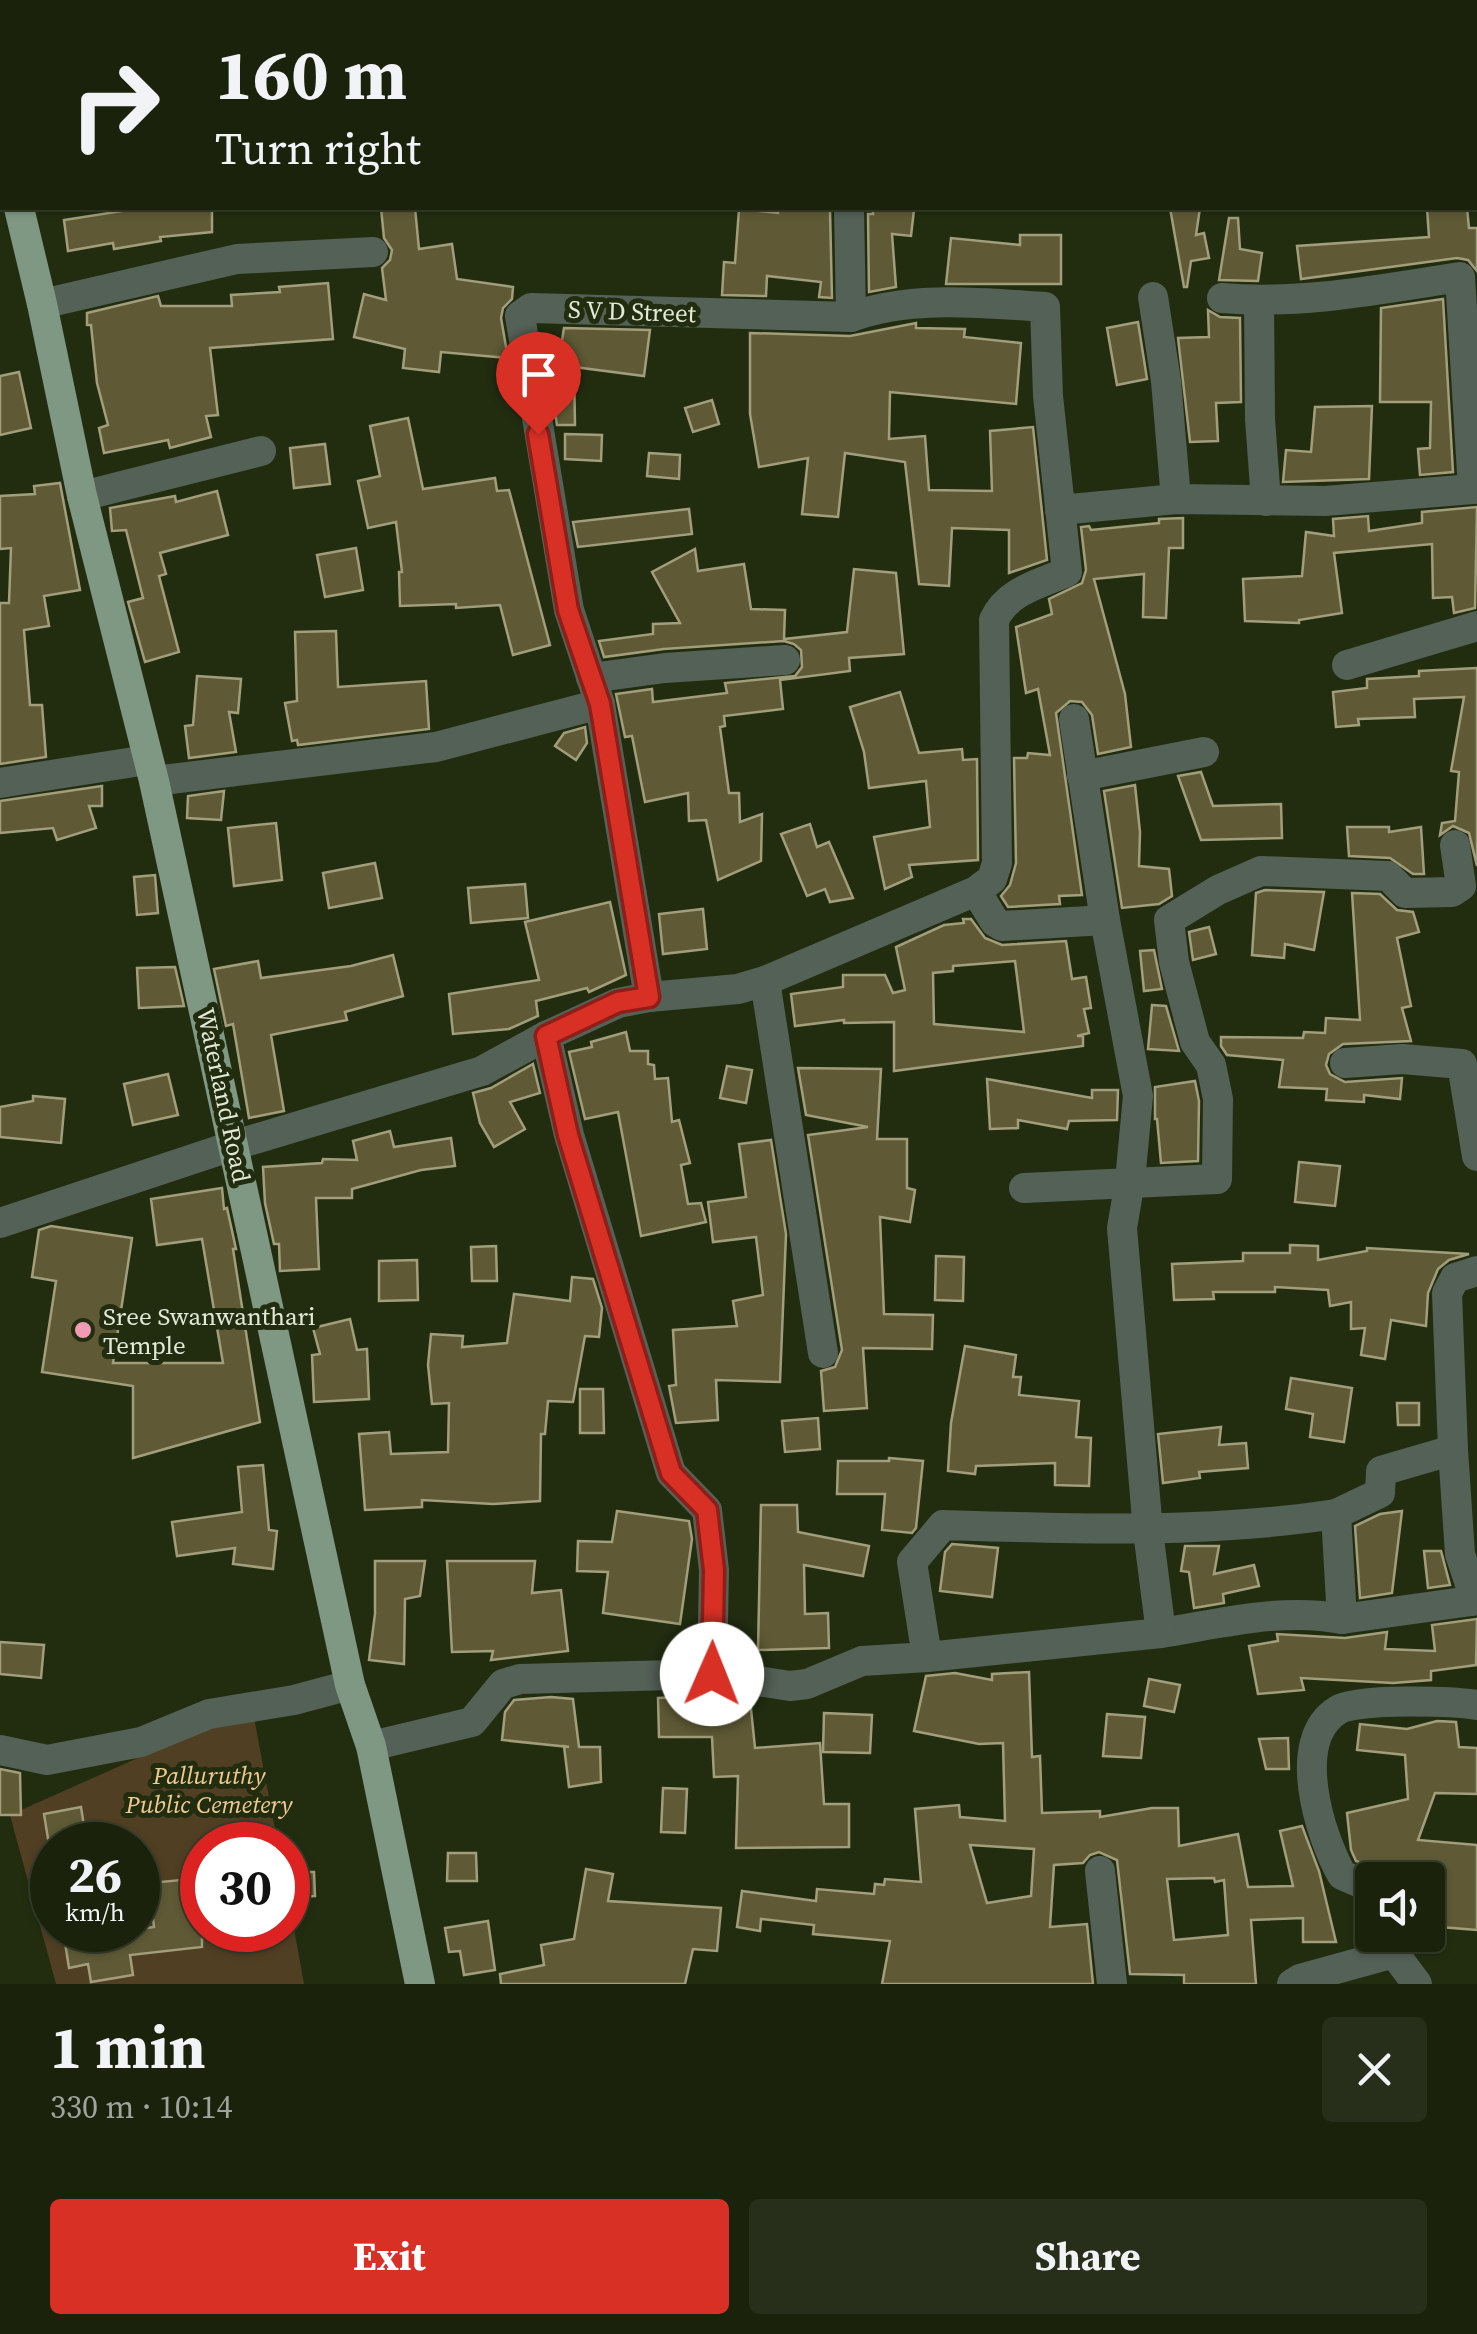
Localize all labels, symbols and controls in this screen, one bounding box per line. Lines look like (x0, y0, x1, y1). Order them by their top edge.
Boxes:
text: 160 m (215, 26, 407, 122)
icon: right (50, 40, 180, 170)
text: Turn right (215, 117, 421, 179)
street label: S V D Street (568, 292, 697, 330)
pin (496, 332, 581, 435)
icon: arrive (511, 347, 566, 402)
street label: Waterland Road (189, 1005, 259, 1185)
place label: Sree Swanwanthari Temple (103, 1299, 316, 1362)
marker: Sree Swanwanthari Temple (72, 1319, 94, 1341)
position arrow (660, 1622, 764, 1726)
park label: Palluruthy Public Cemetery (124, 1758, 294, 1821)
speed limit sign: 30 (180, 1822, 310, 1952)
text: 26 (68, 1840, 122, 1909)
map controls (1355, 1862, 1445, 1952)
button: sound (1355, 1862, 1445, 1952)
text: km/h (65, 1895, 125, 1929)
text: 1 min (50, 2006, 206, 2088)
button: close (1322, 2017, 1427, 2122)
text: 330 m · 10:14 (50, 2085, 232, 2129)
button: Exit (50, 2199, 729, 2314)
button: Share (749, 2199, 1427, 2314)

